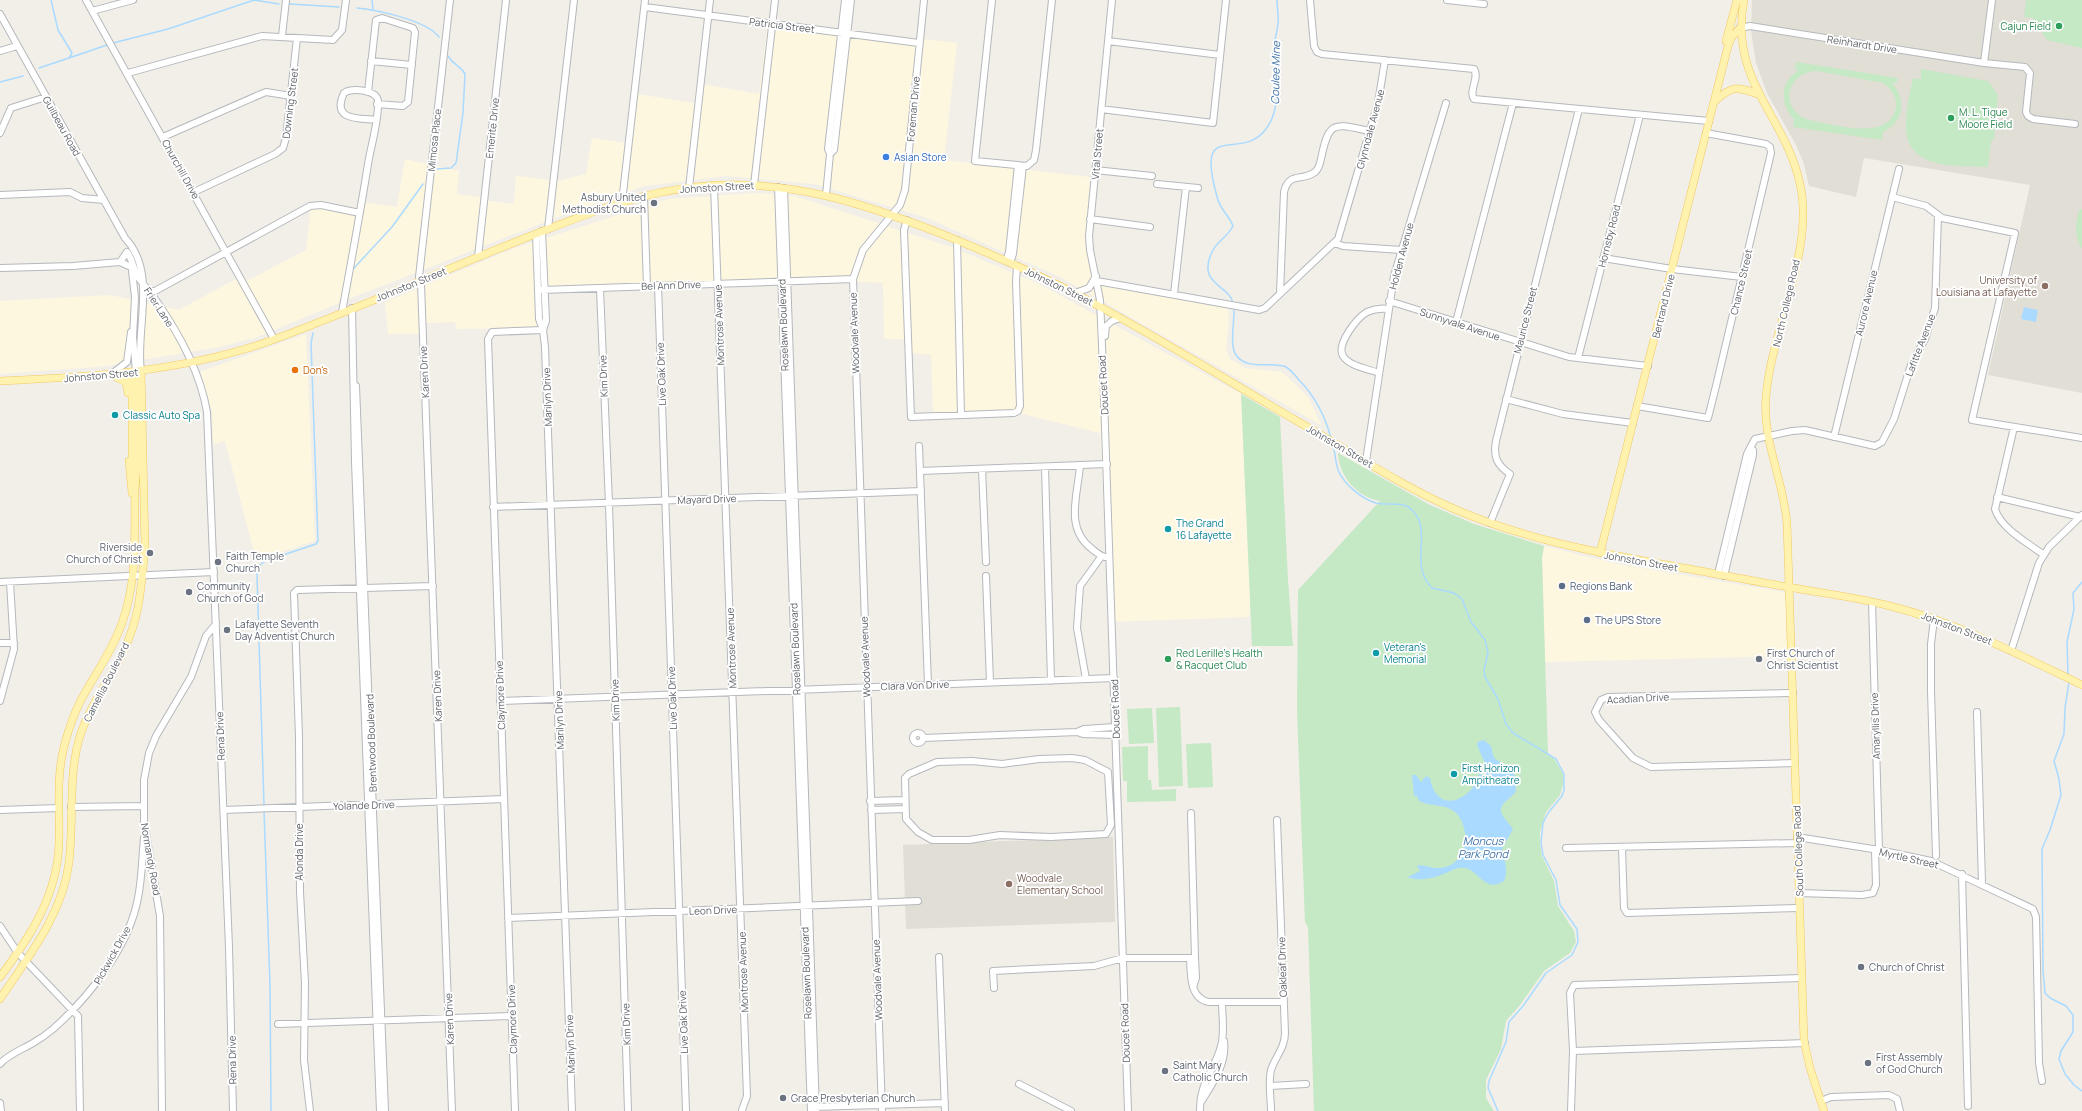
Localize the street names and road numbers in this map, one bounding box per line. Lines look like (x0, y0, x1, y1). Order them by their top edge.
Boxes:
street label: Patricia Street (748, 14, 816, 36)
street label: Reinhardt Drive (1826, 32, 1898, 56)
street label: Downing Street (279, 67, 301, 139)
street label: Foreman Drive (903, 76, 923, 142)
street label: Glynndale Avenue (1353, 87, 1387, 171)
street label: Guilbeau Road (40, 94, 84, 159)
street label: Emerite Drive (482, 97, 502, 159)
street label: Mimosa Place (424, 108, 444, 172)
street label: Vital Street (1088, 128, 1106, 180)
street label: Churchill Drive (159, 137, 203, 202)
street label: Johnston Street (679, 178, 755, 196)
street label: Hornsby Road (1594, 203, 1624, 269)
street label: Holden Avenue (1385, 221, 1417, 291)
street label: Chance Street (1727, 248, 1755, 316)
street label: North College Road (1769, 258, 1803, 348)
street label: Johnston Street (1022, 263, 1096, 309)
street label: Johnston Street (374, 264, 448, 304)
street label: Aurore Avenue (1852, 269, 1880, 337)
street label: Bertrand Drive (1648, 272, 1678, 340)
street label: Bel Ann Drive (641, 277, 701, 293)
street label: Roselawn Boulevard (774, 279, 792, 371)
street label: Frier Lane (141, 284, 177, 330)
street label: Montrose Avenue (711, 284, 727, 366)
street label: Maurice Street (1510, 285, 1540, 355)
street label: Woodvale Avenue (846, 292, 862, 374)
street label: Sunnyvale Avenue (1418, 304, 1502, 344)
street label: Lafitte Avenue (1902, 311, 1938, 378)
street label: Live Oak Drive (653, 342, 669, 406)
street label: Karen Drive (416, 346, 432, 398)
street label: Kim Drive (595, 355, 611, 397)
street label: Doucet Road (1094, 355, 1112, 415)
street label: Johnston Street (63, 365, 139, 385)
street label: Marilyn Drive (539, 367, 555, 427)
street label: Johnston Street (1304, 421, 1376, 471)
street label: Mayard Drive (677, 491, 737, 507)
street label: Johnston Street (1603, 548, 1679, 574)
street label: Roselawn Boulevard (786, 603, 804, 695)
street label: Montrose Avenue (723, 607, 739, 689)
street label: Johnston Street (1920, 608, 1994, 648)
street label: Woodvale Avenue (857, 616, 873, 698)
street label: Camellia Boulevard (80, 640, 132, 724)
street label: Claymore Drive (492, 660, 508, 730)
street label: Live Oak Drive (664, 666, 680, 730)
street label: Karen Drive (429, 670, 445, 722)
street label: Clara Von Drive (880, 677, 950, 693)
street label: Kim Drive (607, 679, 623, 721)
street label: Doucet Road (1107, 679, 1123, 739)
street label: Acadian Drive (1606, 689, 1670, 707)
street label: Marilyn Drive (551, 690, 567, 750)
street label: Amaryllis Drive (1867, 692, 1883, 760)
street label: Brentwood Boulevard (362, 694, 380, 792)
street label: Rena Drive (212, 711, 228, 761)
street label: Yolande Drive (333, 797, 395, 813)
street label: South College Road (1789, 805, 1807, 897)
street label: Normandy Road (138, 822, 164, 896)
street label: Alonda Drive (292, 823, 306, 881)
street label: Myrtle Street (1878, 844, 1940, 872)
street label: Leon Drive (689, 902, 737, 918)
street label: Pickwick Drive (90, 923, 134, 987)
street label: Roselawn Boulevard (797, 927, 815, 1019)
street label: Montrose Avenue (735, 931, 751, 1013)
street label: Oakleaf Drive (1274, 936, 1290, 997)
street label: Woodvale Avenue (869, 939, 885, 1021)
street label: Claymore Drive (504, 984, 520, 1054)
street label: Live Oak Drive (675, 990, 691, 1054)
street label: Karen Drive (441, 993, 457, 1045)
street label: Kim Drive (618, 1003, 634, 1045)
street label: Doucet Road (1117, 1003, 1133, 1063)
street label: Marilyn Drive (562, 1014, 578, 1074)
street label: Rena Drive (225, 1035, 239, 1085)

